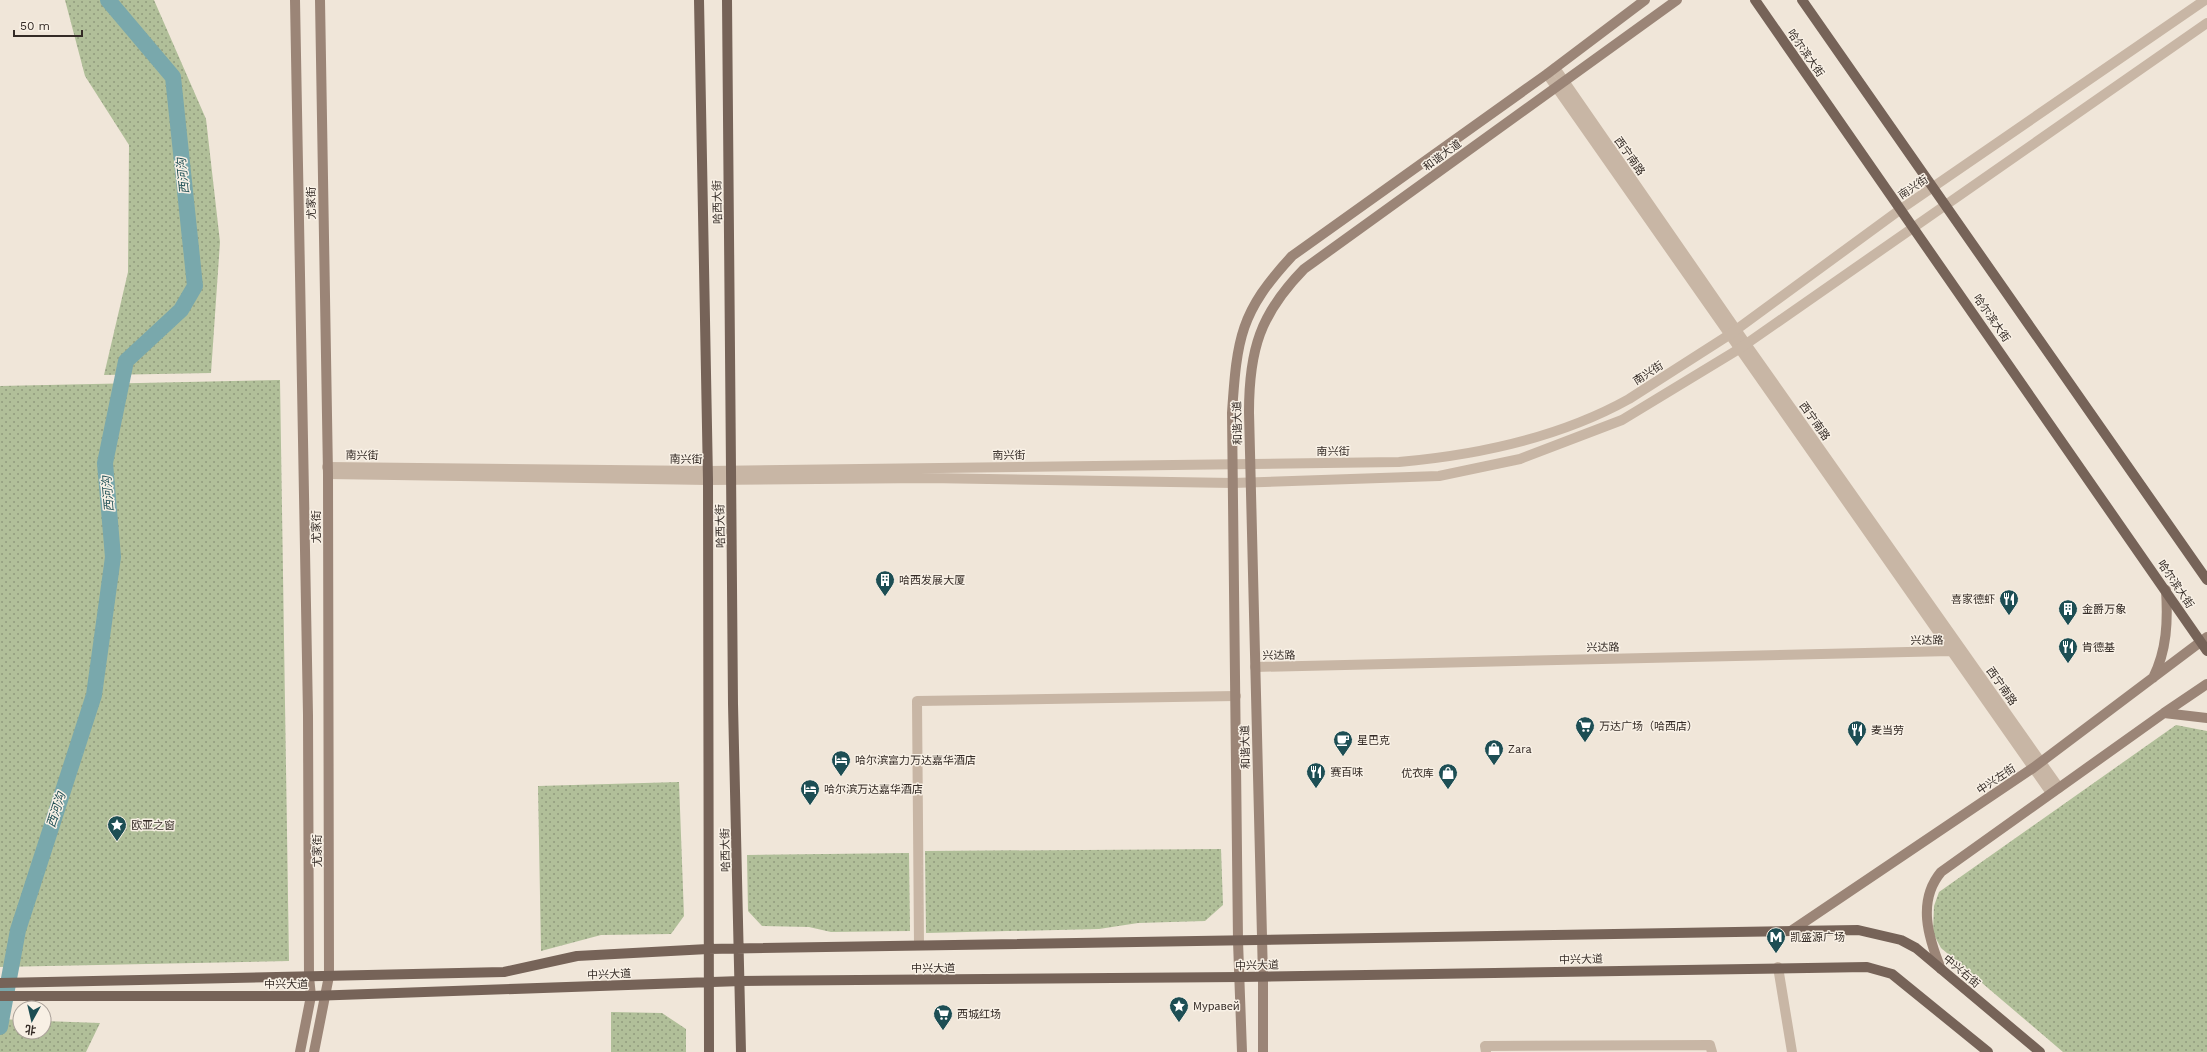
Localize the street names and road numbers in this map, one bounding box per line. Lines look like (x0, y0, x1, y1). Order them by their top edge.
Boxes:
street label: 哈尔滨大街 (1784, 27, 1827, 80)
street label: 西宁南路 (1612, 135, 1648, 178)
street label: 和谐大道 (1421, 137, 1464, 174)
street label: 南兴街 (1896, 173, 1931, 202)
street label: 哈西大街 (711, 180, 724, 224)
street label: 尤家街 (305, 186, 318, 220)
street label: 哈尔滨大街 (1970, 292, 2013, 345)
street label: 南兴街 (1631, 359, 1666, 388)
street label: 西宁南路 (1797, 400, 1833, 443)
street label: 和谐大道 (1231, 401, 1244, 445)
street label: 南兴街 (1317, 445, 1350, 458)
street label: 南兴街 (345, 449, 379, 462)
street label: 南兴街 (992, 449, 1026, 462)
street label: 南兴街 (669, 453, 703, 466)
street label: 哈西大街 (714, 504, 727, 548)
street label: 尤家街 (310, 511, 323, 544)
street label: 哈尔滨大街 (2155, 558, 2196, 611)
street label: 兴达路 (1910, 634, 1944, 647)
street label: 兴达路 (1586, 641, 1620, 654)
street label: 兴达路 (1262, 649, 1296, 662)
street label: 西宁南路 (1984, 665, 2020, 708)
street label: 和谐大道 (1239, 725, 1252, 769)
street label: 中兴左街 (1974, 762, 2018, 797)
street label: 哈西大街 (719, 828, 732, 872)
street label: 尤家街 (311, 835, 324, 868)
street label: 中兴右街 (1941, 952, 1983, 991)
street label: 中兴大道 (1559, 953, 1603, 966)
street label: 中兴大道 (1235, 959, 1279, 972)
street label: 中兴大道 (911, 962, 955, 975)
street label: 中兴大道 (587, 967, 631, 982)
street label: 中兴大道 (264, 978, 308, 991)

